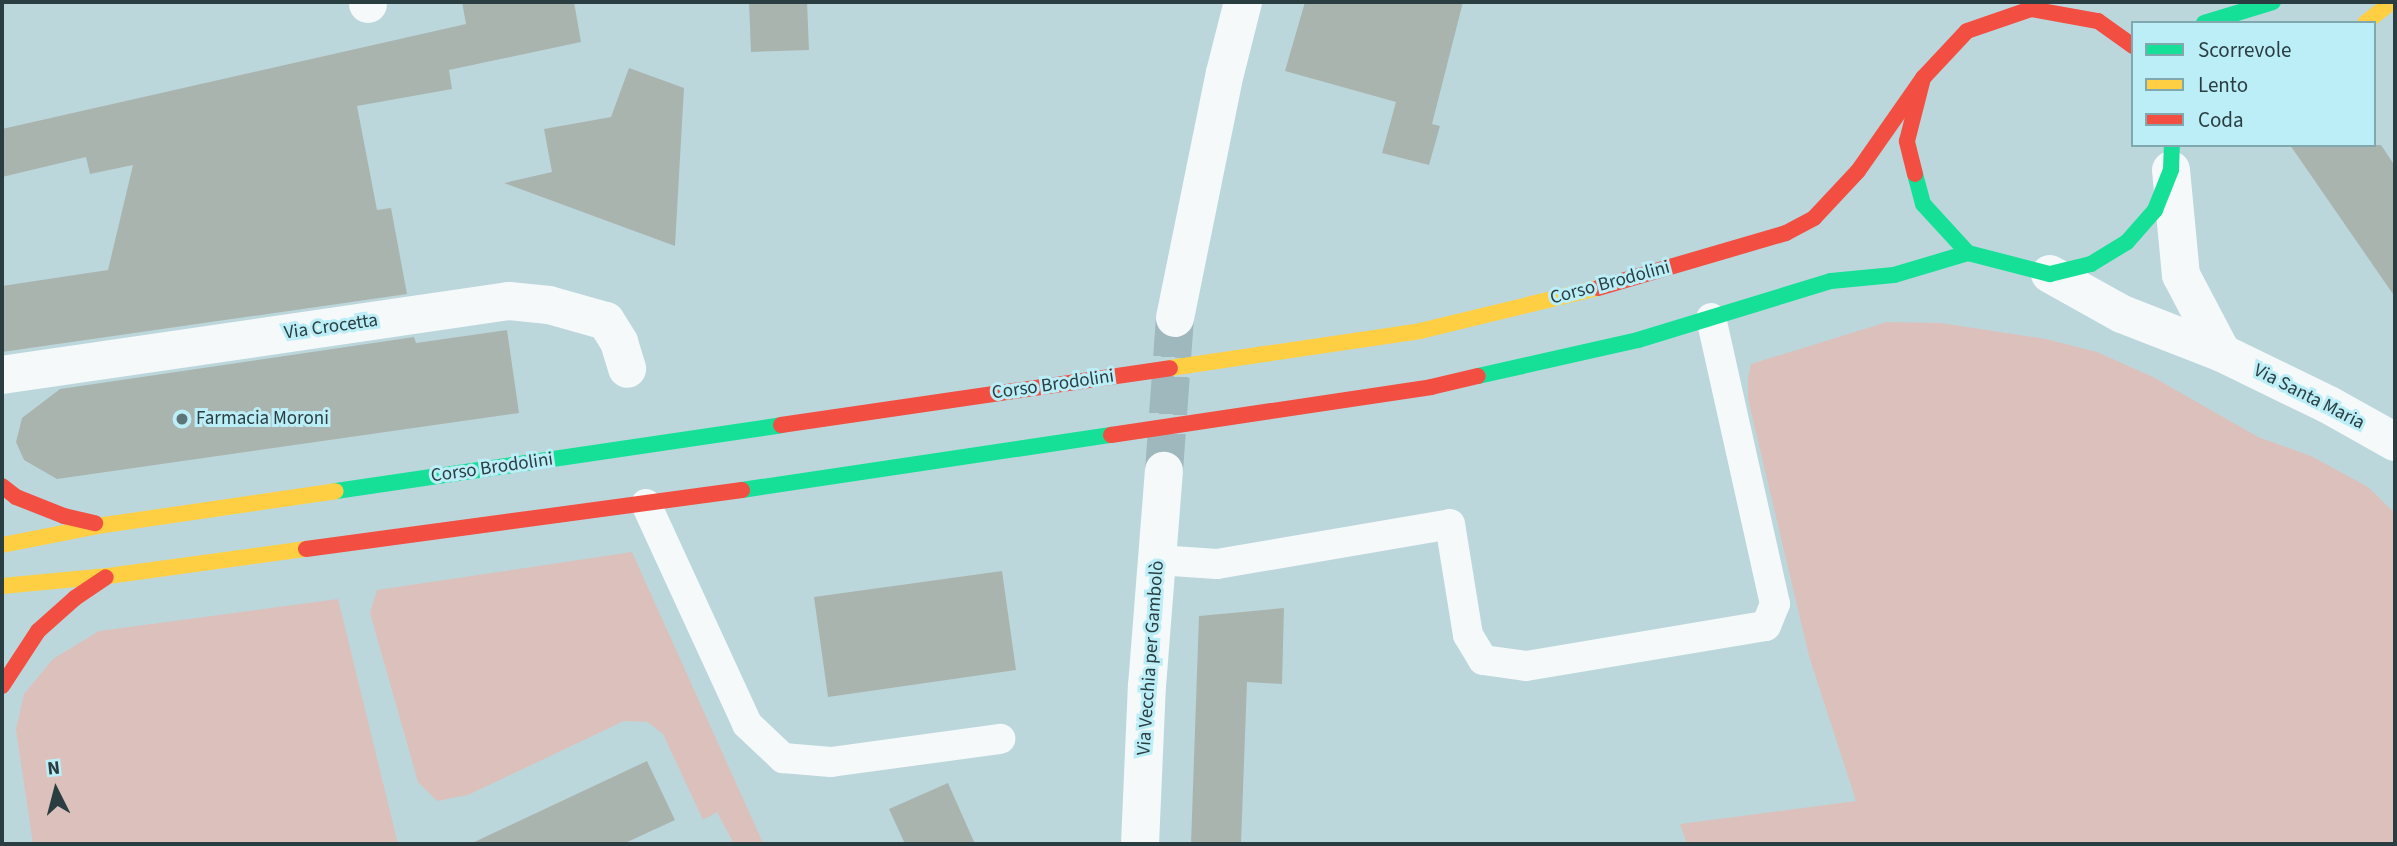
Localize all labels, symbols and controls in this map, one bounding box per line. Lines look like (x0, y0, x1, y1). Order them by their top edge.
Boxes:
legend (2131, 21, 2376, 147)
text: Scorrevole (2198, 35, 2292, 65)
text: Lento (2198, 70, 2248, 100)
text: Coda (2198, 105, 2244, 135)
street label: Corso Brodolini (1548, 256, 1672, 310)
street label: Via Crocetta (283, 309, 379, 345)
street label: Via Santa Maria (2250, 359, 2368, 435)
street label: Corso Brodolini (990, 365, 1116, 405)
place label: Farmacia Moroni (196, 408, 329, 430)
marker: Farmacia Moroni (174, 411, 190, 427)
street label: Corso Brodolini (429, 448, 555, 488)
street label: Via Vecchia per Gambolò (1133, 560, 1169, 756)
north arrow (21, 755, 91, 825)
text: N (46, 755, 61, 783)

